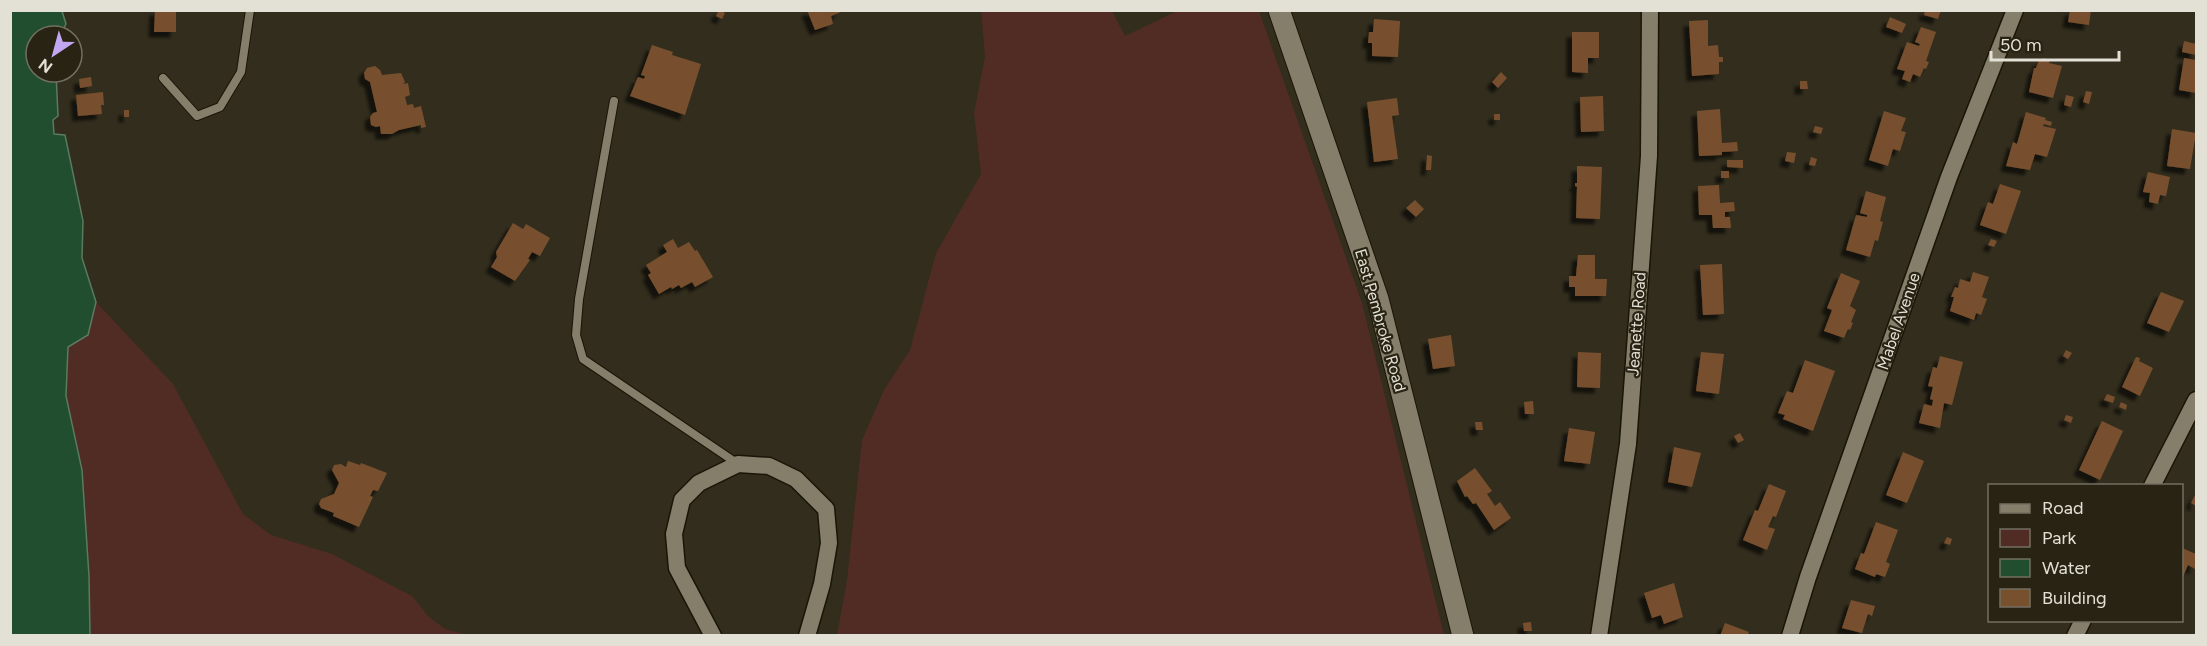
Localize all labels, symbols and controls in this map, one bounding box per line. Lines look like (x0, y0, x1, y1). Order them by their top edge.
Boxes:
north arrow (24, 24, 84, 84)
scale bar (1991, 24, 2118, 62)
text: 50 m (2000, 34, 2042, 56)
text: N (35, 54, 56, 77)
street label: East Pembroke Road (1351, 247, 1410, 394)
street label: Mabel Avenue (1873, 270, 1924, 372)
street label: Jeanette Road (1623, 271, 1650, 377)
legend (1988, 484, 2183, 622)
text: Road (2042, 497, 2083, 519)
text: Park (2042, 527, 2077, 549)
text: Water (2042, 557, 2090, 579)
text: Building (2042, 587, 2107, 609)

